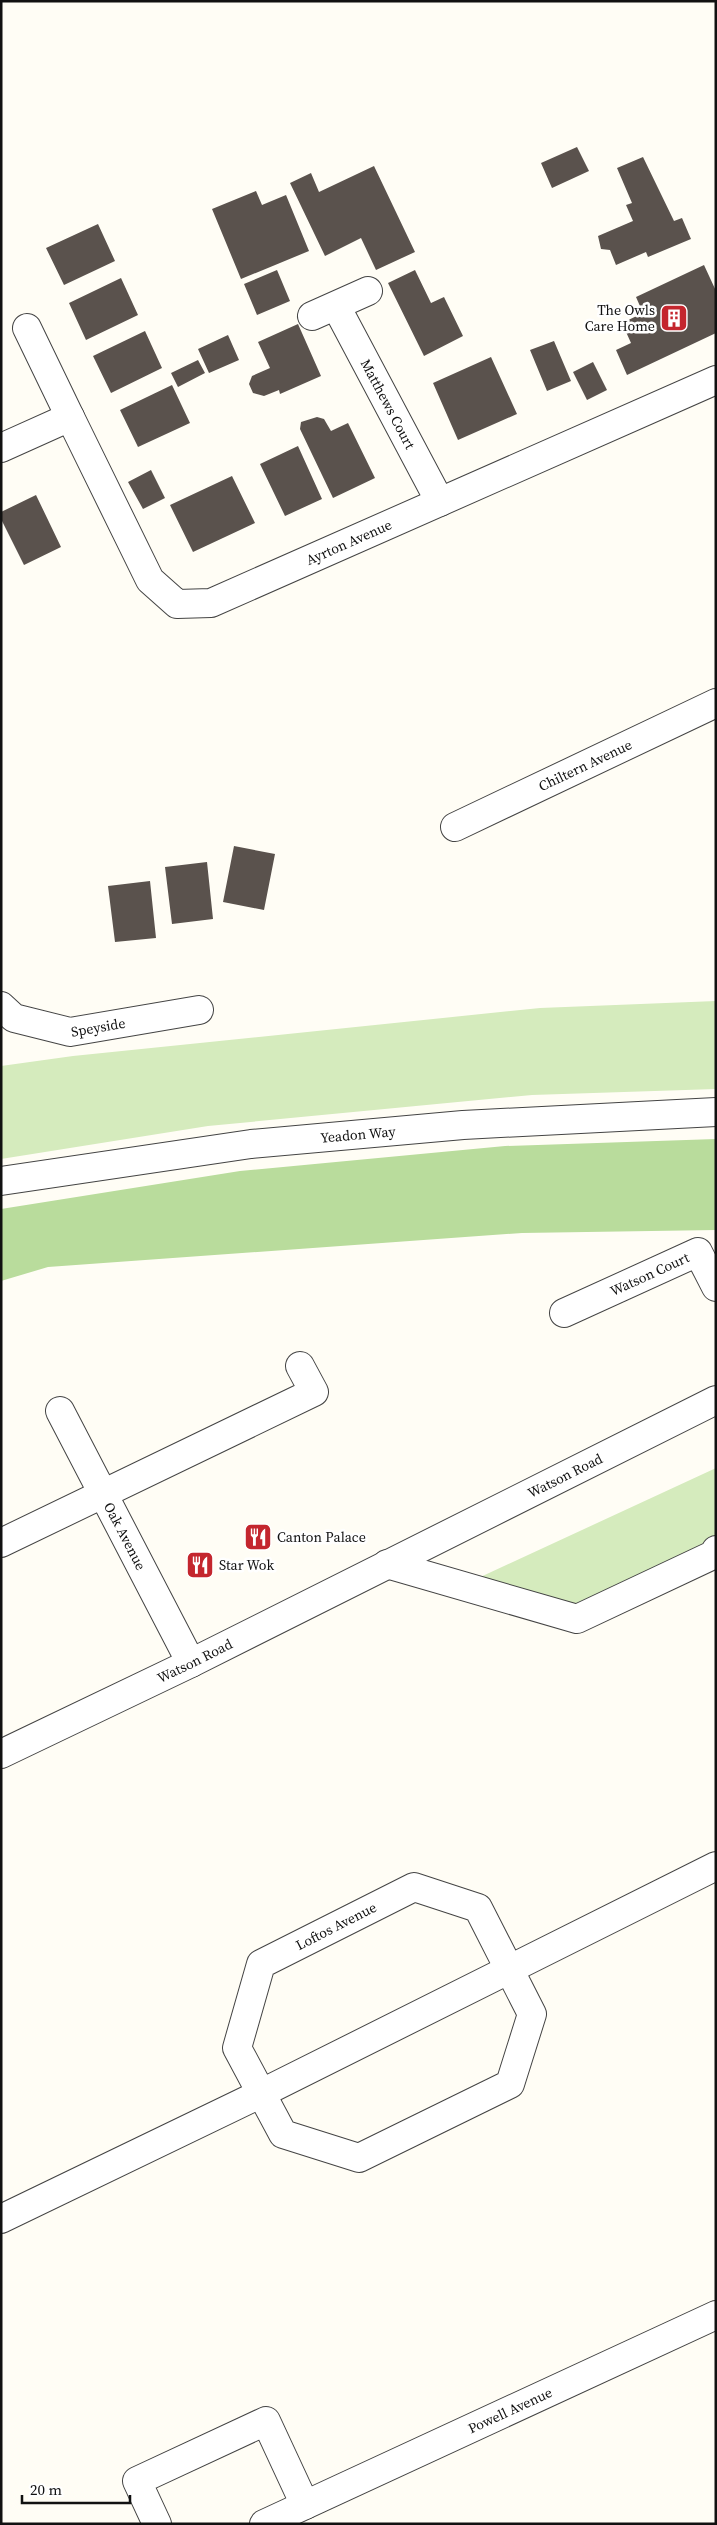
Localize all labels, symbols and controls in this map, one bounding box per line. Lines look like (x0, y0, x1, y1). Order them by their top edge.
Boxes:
place label: The Owls Care Home (585, 300, 655, 336)
building icon: The Owls Care Home (659, 303, 689, 333)
street label: Matthews Court (356, 355, 420, 453)
street label: Ayrton Avenue (303, 514, 395, 570)
street label: Chiltern Avenue (535, 734, 635, 796)
street label: Speyside (70, 1013, 127, 1042)
street label: Yeadon Way (319, 1121, 397, 1148)
street label: Watson Court (607, 1247, 693, 1301)
street label: Watson Road (524, 1448, 606, 1503)
street label: Oak Avenue (99, 1499, 151, 1574)
restaurant icon: Canton Palace (243, 1522, 273, 1552)
place label: Canton Palace (277, 1527, 366, 1547)
restaurant icon: Star Wok (185, 1550, 215, 1580)
place label: Star Wok (219, 1555, 274, 1575)
street label: Watson Road (154, 1634, 236, 1688)
street label: Loftos Avenue (292, 1897, 380, 1955)
street label: Powell Avenue (465, 2382, 555, 2438)
scale bar (22, 2472, 130, 2504)
text: 20 m (30, 2479, 62, 2500)

